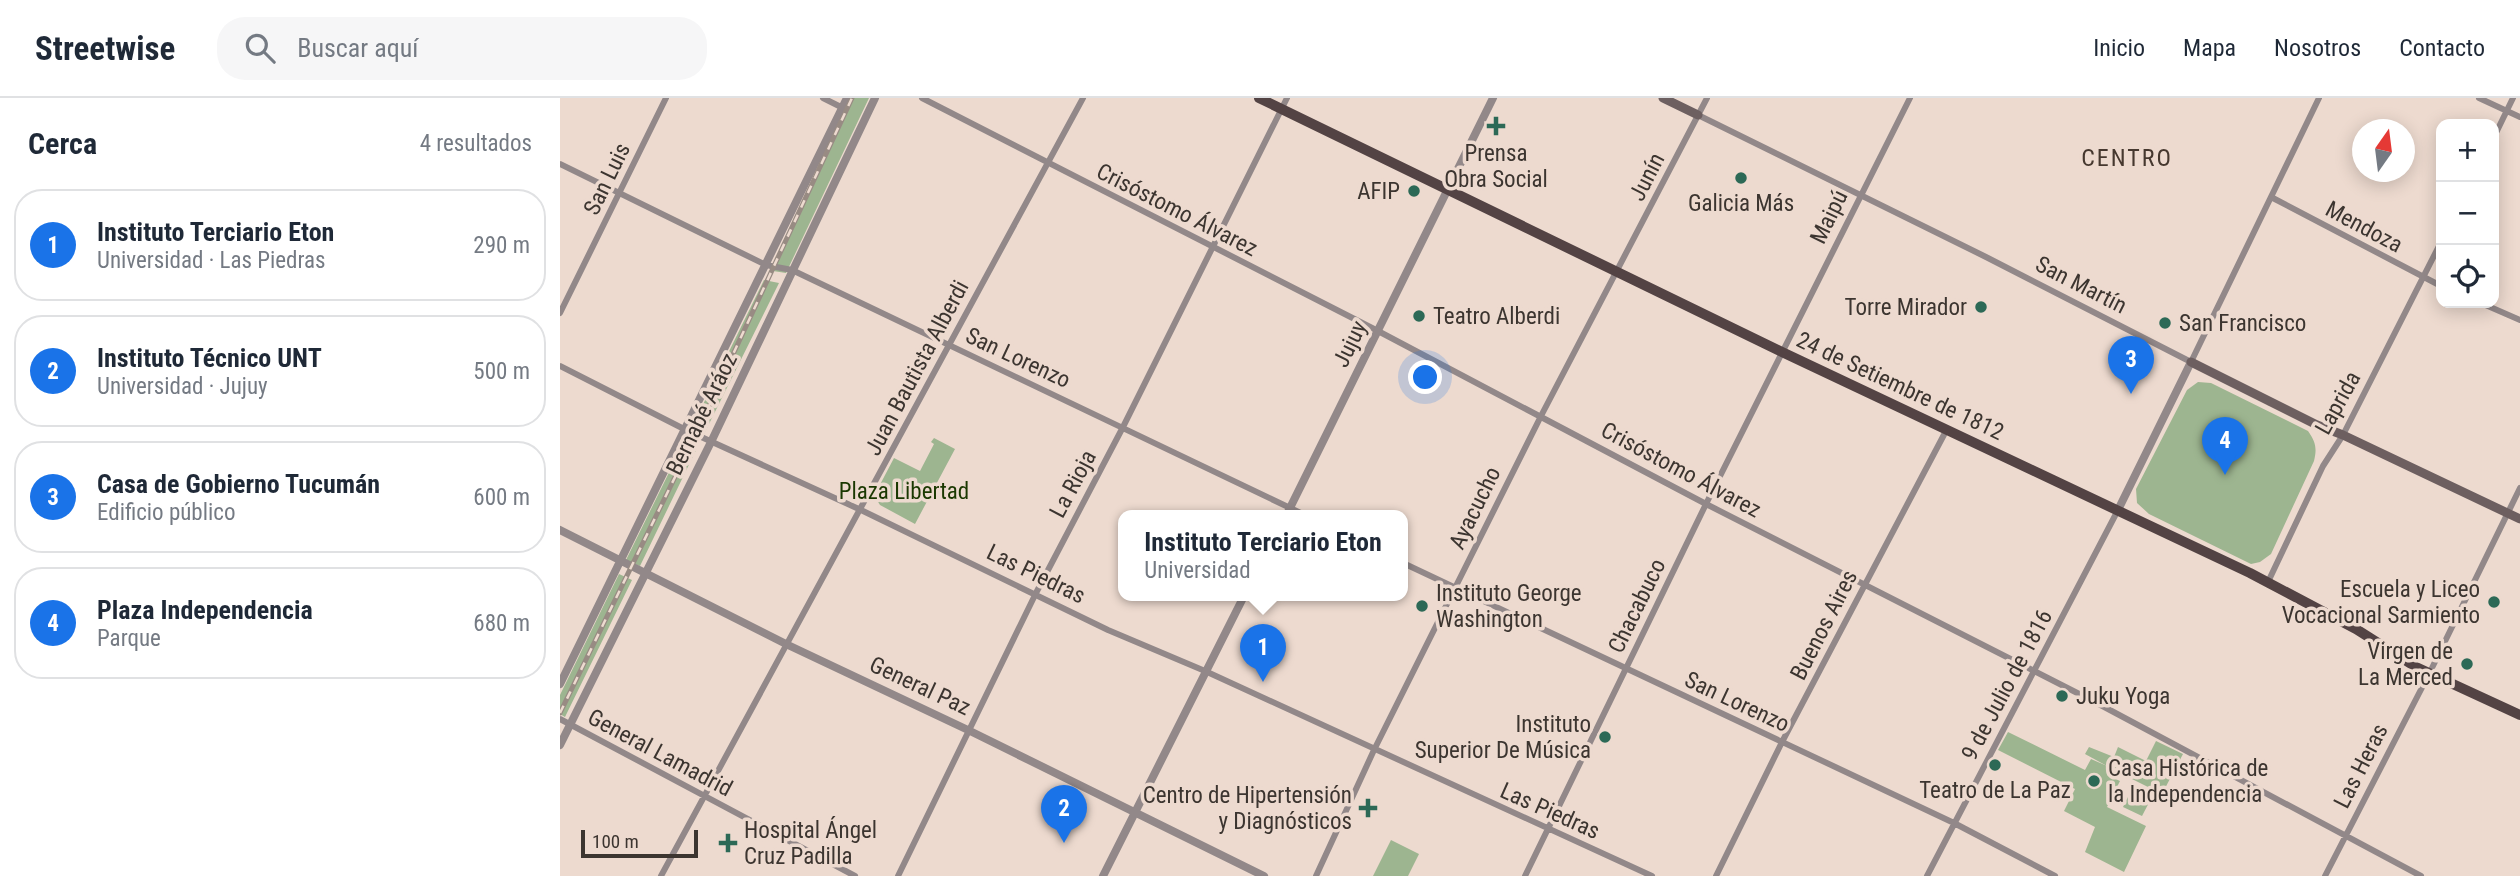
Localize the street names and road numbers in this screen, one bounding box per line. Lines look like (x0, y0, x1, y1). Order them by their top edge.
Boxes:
street label: San Luis (578, 139, 636, 219)
street label: Junín (1624, 149, 1670, 205)
street label: Crisóstomo Álvarez (1092, 157, 1262, 262)
street label: Maipú (1805, 186, 1853, 248)
street label: Mendoza (2321, 196, 2407, 258)
street label: San Martín (2031, 251, 2131, 319)
street label: Juan Bautista Alberdi (859, 276, 975, 460)
street label: Jujuy (1327, 316, 1373, 372)
street label: San Lorenzo (962, 322, 1074, 394)
street label: 24 de Setiembre de 1812 (1792, 326, 2008, 446)
street label: Bernabé Aráoz (661, 349, 743, 479)
street label: Laprida (2310, 367, 2366, 439)
street label: Crisóstomo Álvarez (1597, 416, 1766, 523)
street label: La Rioja (1044, 446, 1102, 522)
street label: Ayacucho (1444, 462, 1506, 554)
street label: Las Piedras (982, 539, 1090, 609)
street label: Chacabuco (1603, 554, 1671, 658)
street label: Buenos Aires (1785, 566, 1863, 684)
street label: 9 de Julio de 1816 (1956, 605, 2058, 765)
street label: General Paz (865, 651, 975, 721)
street label: San Lorenzo (1681, 666, 1793, 738)
street label: General Lamadrid (583, 704, 737, 802)
street label: Las Heras (2328, 719, 2394, 813)
street label: Las Piedras (1496, 777, 1604, 845)

